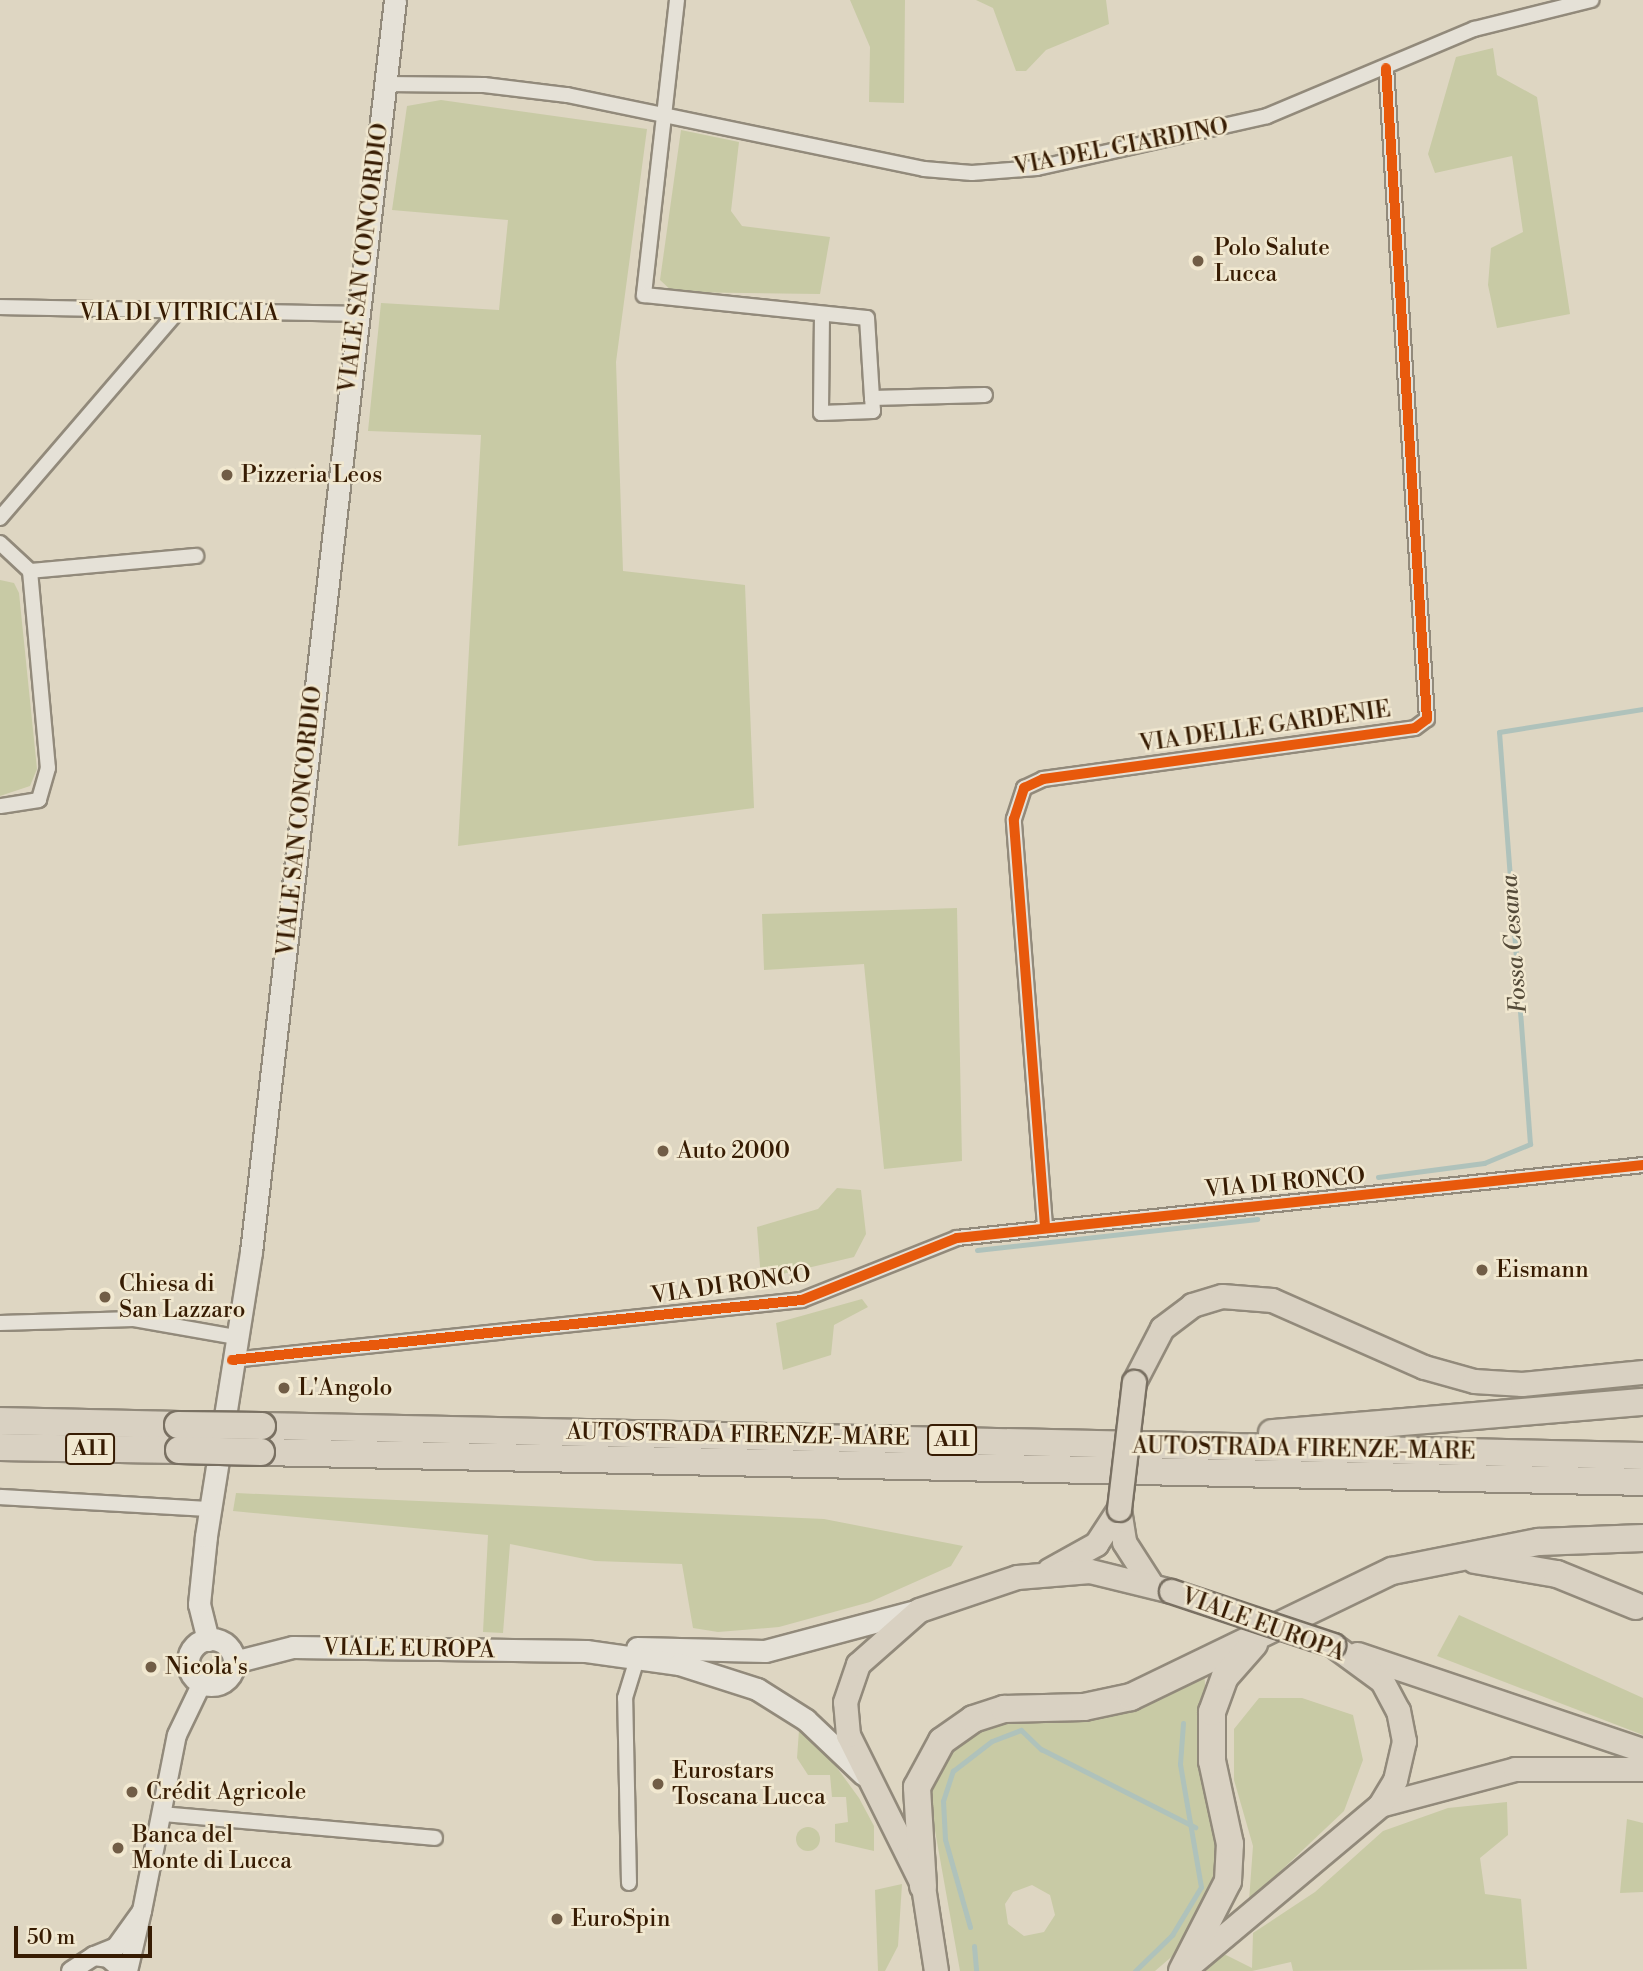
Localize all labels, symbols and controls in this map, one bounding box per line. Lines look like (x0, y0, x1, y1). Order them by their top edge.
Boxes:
street label: VIA DEL GIARDINO (1011, 113, 1231, 181)
street label: VIALE SAN CONCORDIO (334, 122, 394, 394)
place label: Polo Salute Lucca (1214, 234, 1330, 288)
marker: Polo Salute Lucca (1188, 251, 1208, 271)
street label: VIA DI VITRICAIA (79, 299, 279, 327)
place label: Pizzeria Leos (241, 461, 382, 489)
marker: Pizzeria Leos (219, 467, 235, 483)
street label: VIALE SAN CONCORDIO (272, 685, 328, 957)
street label: VIA DELLE GARDENIE (1137, 696, 1393, 758)
water label: Fossa Cesana (1496, 873, 1534, 1015)
place label: Auto 2000 (677, 1137, 790, 1165)
marker: Auto 2000 (655, 1143, 671, 1159)
street label: VIA DI RONCO (1204, 1162, 1366, 1204)
place label: Eismann (1496, 1256, 1589, 1284)
street label: VIA DI RONCO (649, 1260, 813, 1310)
marker: Eismann (1474, 1262, 1490, 1278)
place label: Chiesa di San Lazzaro (119, 1270, 245, 1324)
marker: Chiesa di San Lazzaro (97, 1289, 113, 1305)
place label: L'Angolo (298, 1374, 392, 1402)
marker: L'Angolo (276, 1380, 292, 1396)
street label: AUTOSTRADA FIRENZE-MARE (566, 1418, 910, 1452)
road number: A11 (926, 1422, 978, 1458)
road number: A11 (64, 1432, 116, 1466)
street label: AUTOSTRADA FIRENZE-MARE (1132, 1432, 1476, 1466)
street label: VIALE EUROPA (1177, 1583, 1349, 1667)
street label: VIALE EUROPA (323, 1634, 495, 1664)
place label: Nicola's (165, 1653, 248, 1681)
marker: Nicola's (143, 1659, 159, 1675)
place label: Eurostars Toscana Lucca (672, 1757, 826, 1811)
marker: Eurostars Toscana Lucca (650, 1776, 666, 1792)
place label: Crédit Agricole (146, 1778, 306, 1806)
marker: Crédit Agricole (124, 1784, 140, 1800)
place label: Banca del Monte di Lucca (132, 1821, 292, 1875)
marker: Banca del Monte di Lucca (110, 1840, 126, 1856)
place label: EuroSpin (571, 1905, 670, 1933)
marker: EuroSpin (549, 1911, 565, 1927)
scale bar (18, 1912, 156, 1956)
text: 50 m (27, 1925, 75, 1951)

